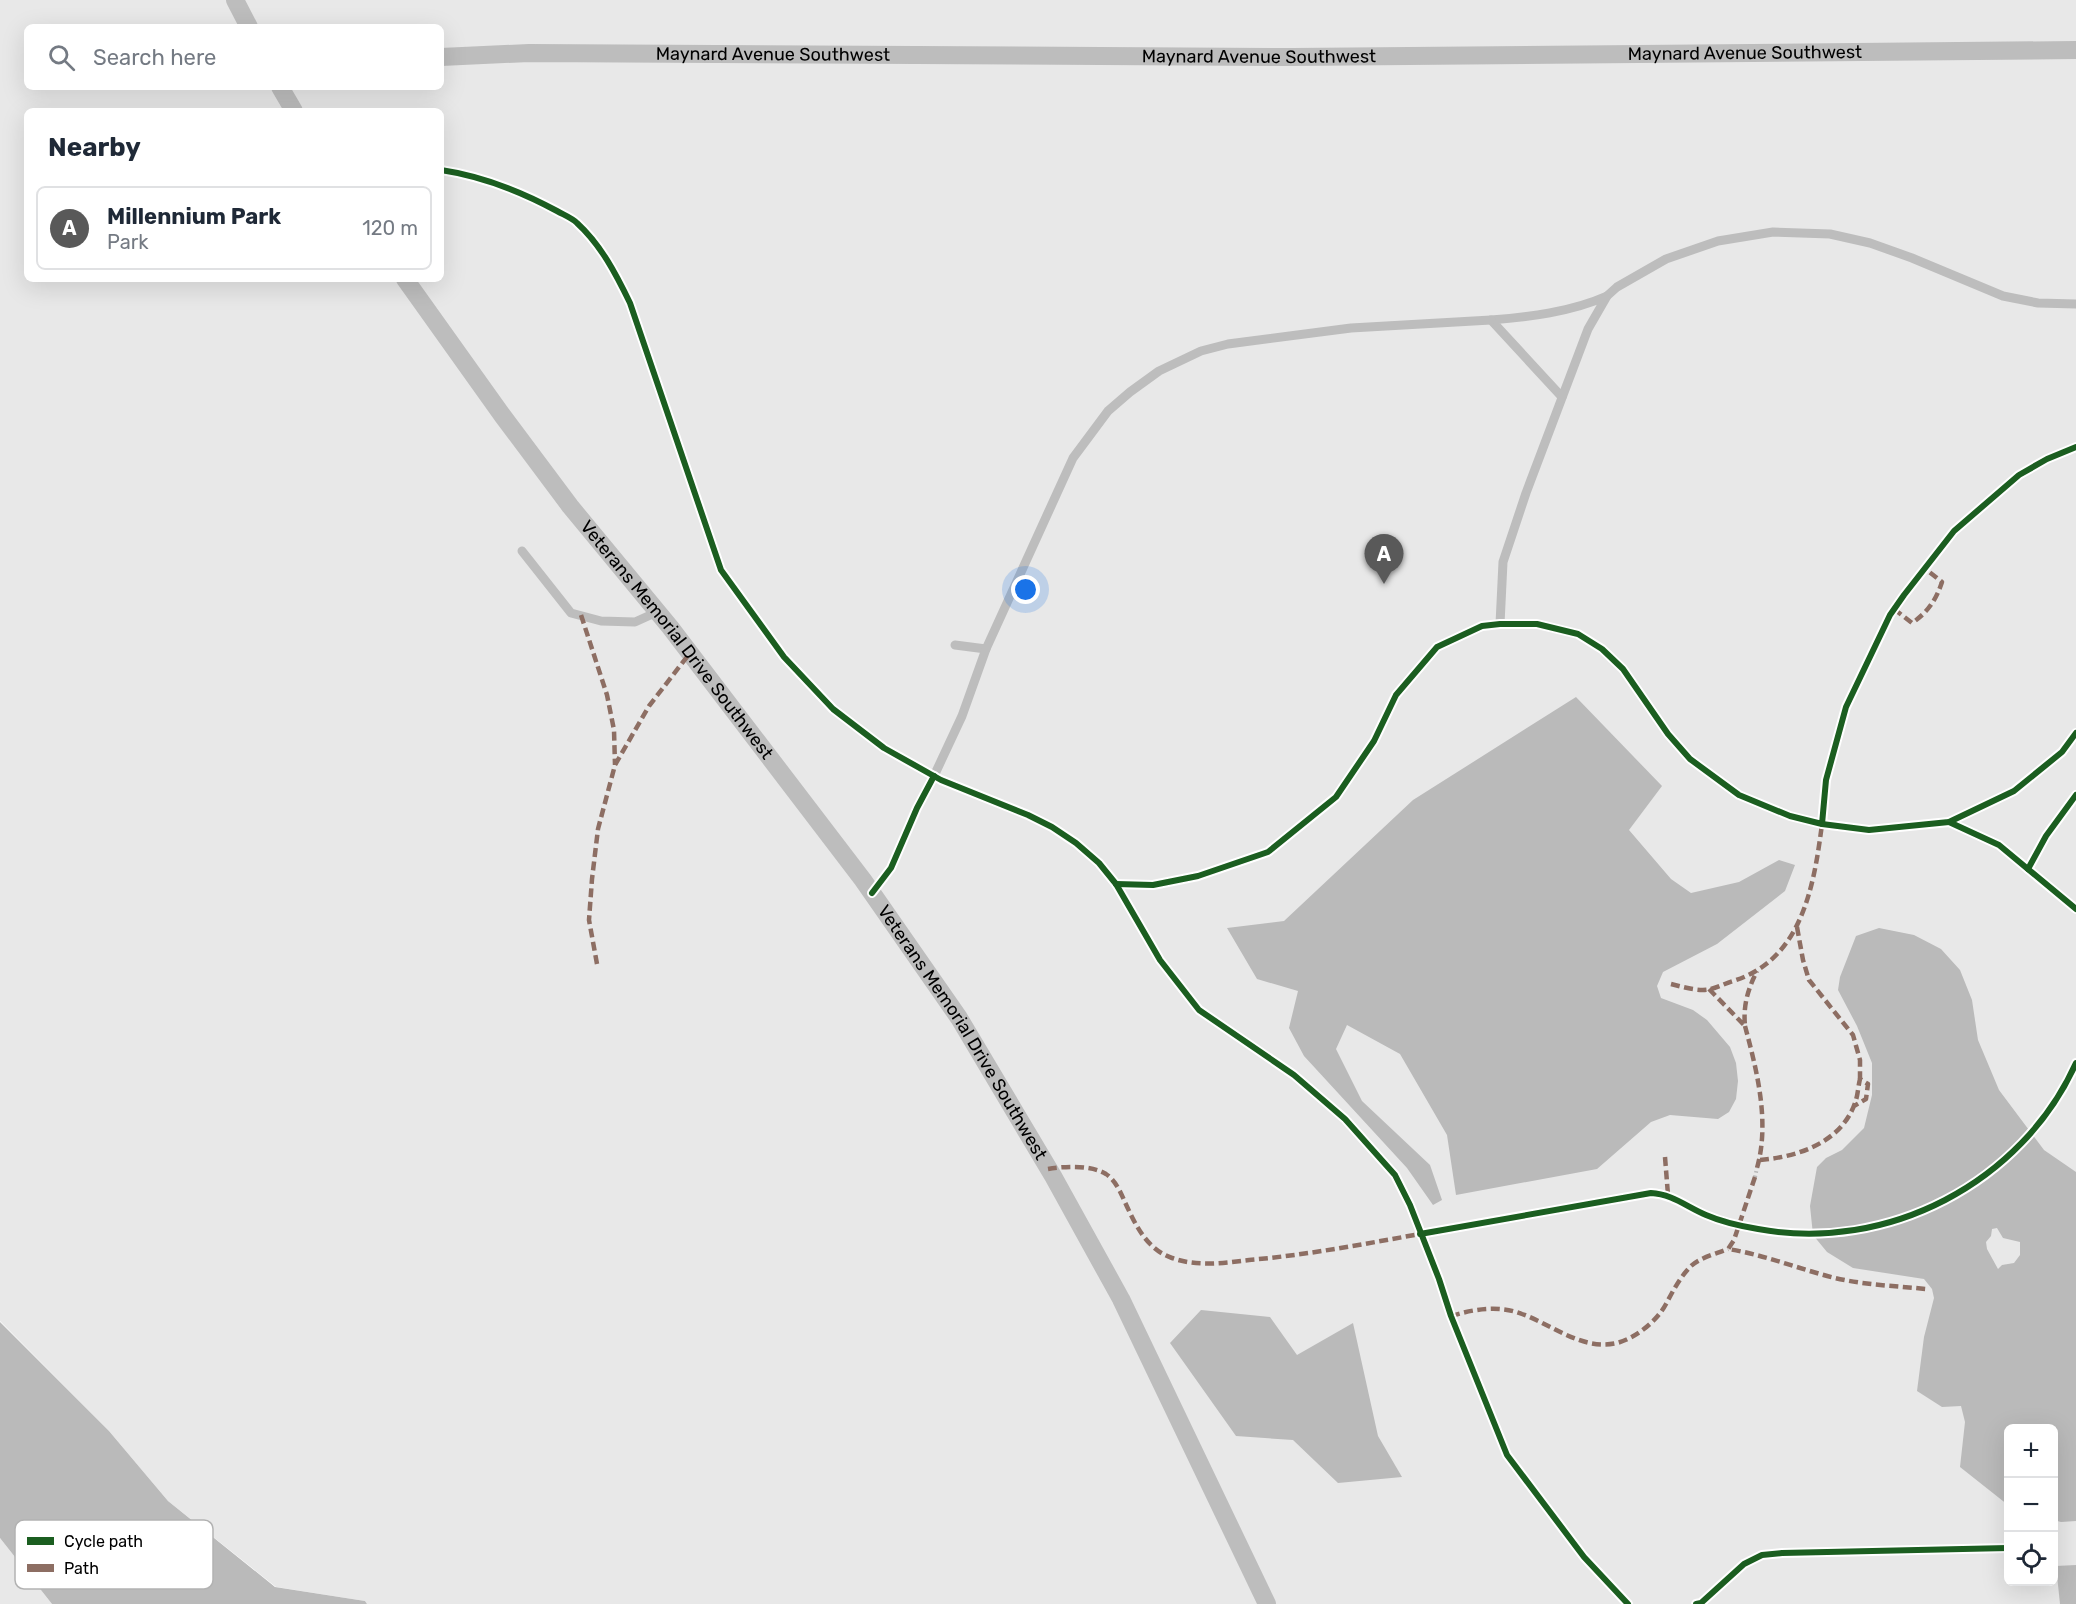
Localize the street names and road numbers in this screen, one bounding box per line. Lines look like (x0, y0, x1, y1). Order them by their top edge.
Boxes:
street label: Maynard Avenue Southwest (1628, 41, 1862, 65)
street label: Maynard Avenue Southwest (656, 43, 890, 66)
street label: Maynard Avenue Southwest (1142, 45, 1376, 68)
street label: Veterans Memorial Drive Southwest (576, 516, 778, 764)
street label: Veterans Memorial Drive Southwest (873, 901, 1052, 1164)

